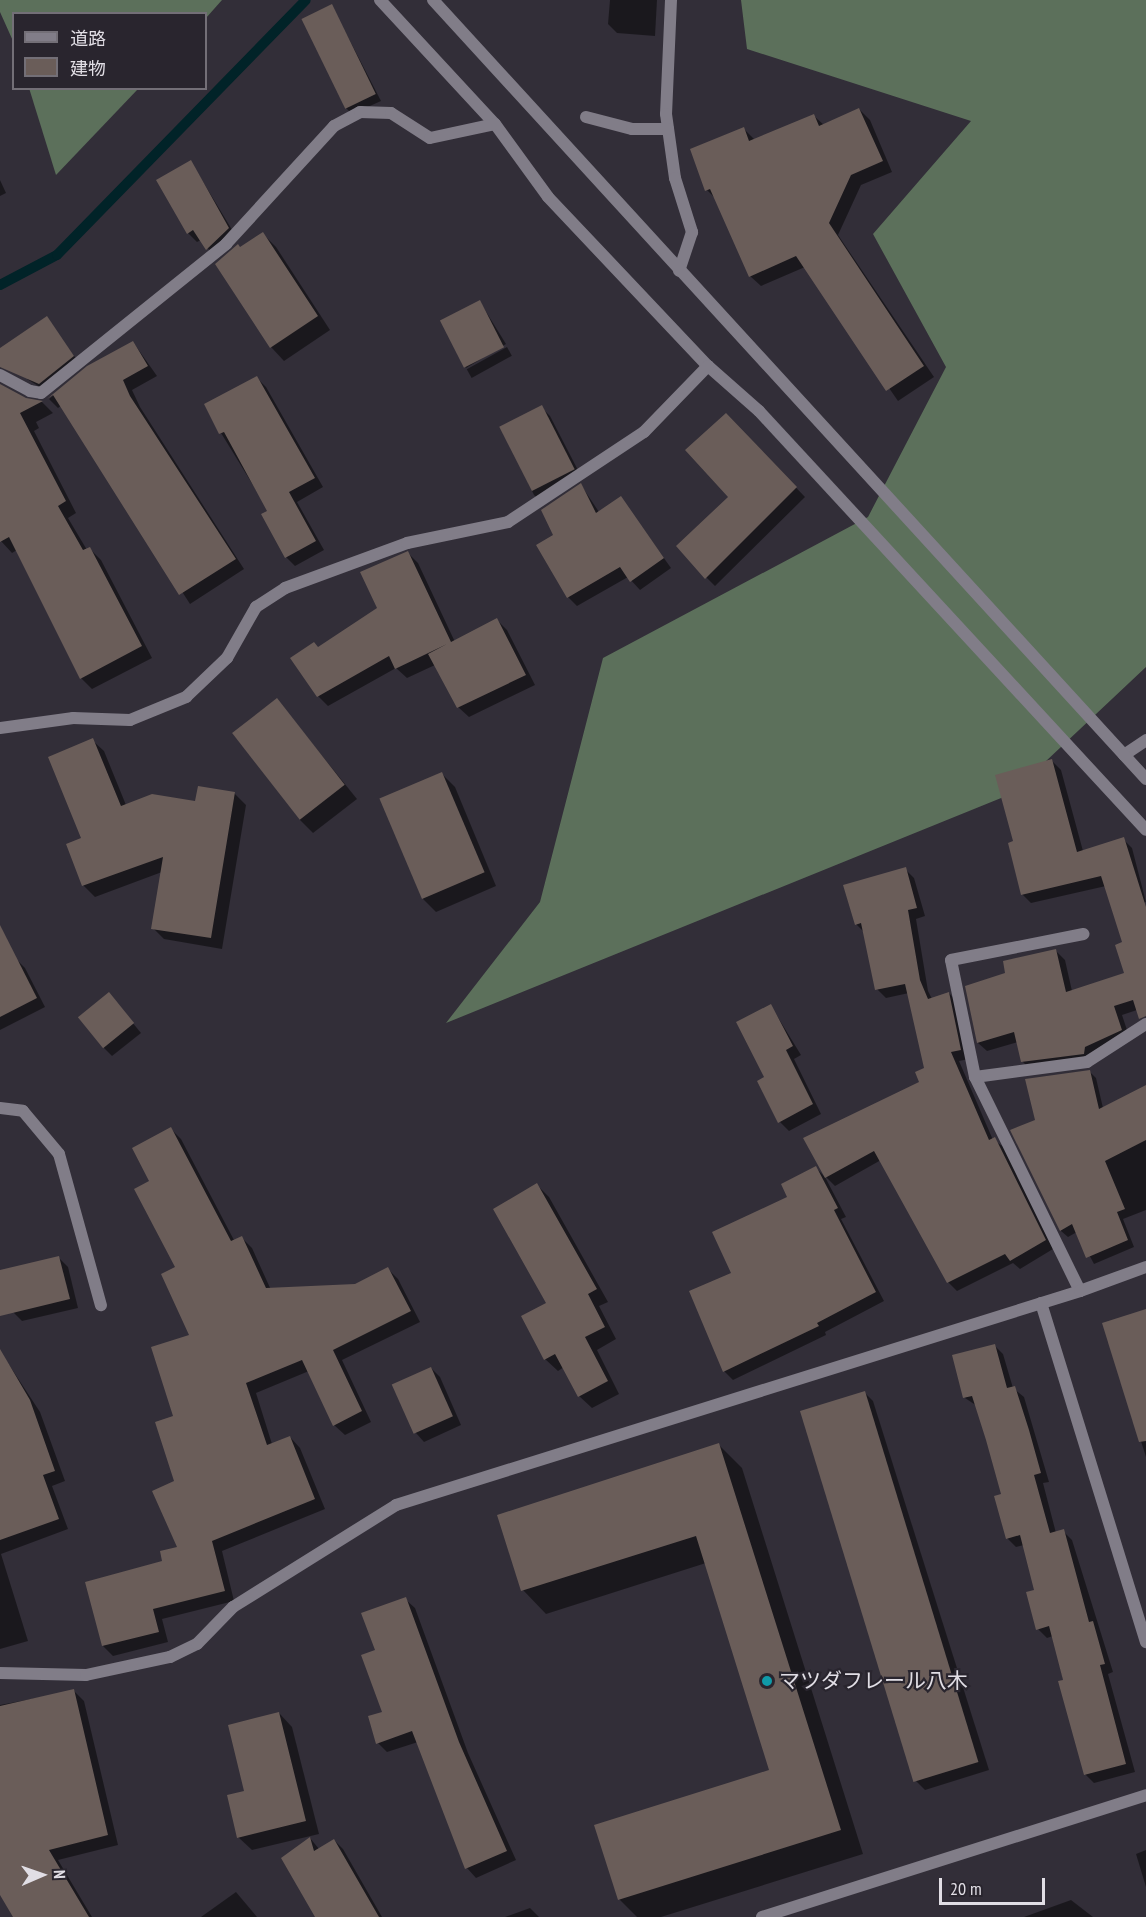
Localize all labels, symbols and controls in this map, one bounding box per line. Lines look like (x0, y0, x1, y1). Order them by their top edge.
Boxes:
legend (12, 12, 207, 90)
text: 道路 (70, 27, 106, 50)
text: 建物 (70, 57, 106, 80)
place label: マツダフレール八木 (779, 1668, 968, 1694)
marker: マツダフレール八木 (760, 1674, 774, 1688)
north arrow (12, 1845, 72, 1905)
scale bar (942, 1866, 1048, 1904)
text: N (50, 1870, 70, 1879)
text: 20 m (950, 1877, 982, 1900)

